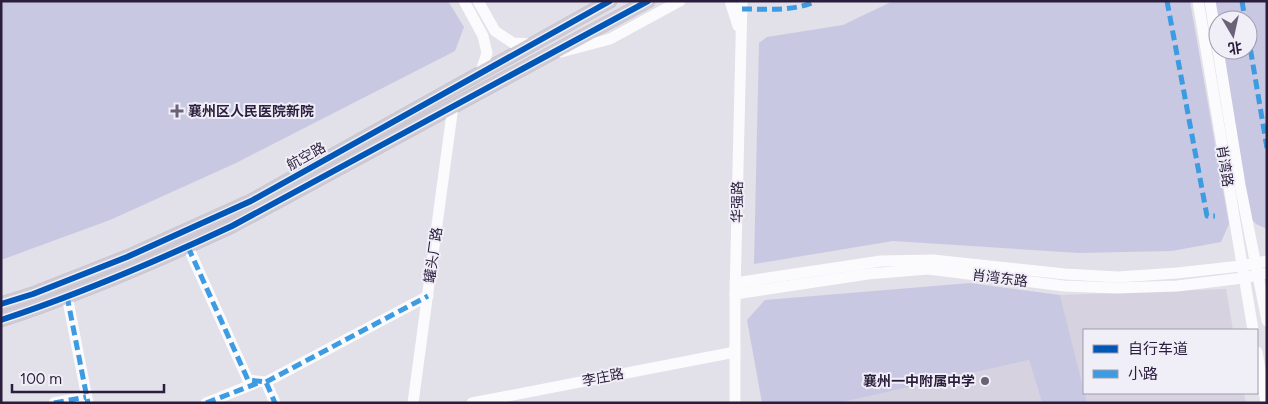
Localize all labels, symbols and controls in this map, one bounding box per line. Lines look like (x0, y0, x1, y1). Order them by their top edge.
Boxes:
north arrow (1208, 10, 1258, 60)
text: 北 (1227, 38, 1243, 57)
place label: 襄州区人民医院新院 (188, 103, 314, 120)
marker: 襄州区人民医院新院 (170, 104, 184, 118)
street label: 航空路 (284, 139, 329, 174)
street label: 肖湾路 (1213, 144, 1236, 188)
street label: 华强路 (729, 181, 746, 223)
street label: 罐头厂路 (421, 226, 446, 284)
street label: 肖湾东路 (971, 267, 1029, 290)
legend (1083, 329, 1258, 394)
text: 自行车道 (1128, 340, 1188, 358)
scale bar (12, 362, 165, 394)
street label: 李庄路 (581, 365, 625, 390)
text: 小路 (1128, 365, 1158, 383)
text: 100 m (20, 370, 62, 388)
place label: 襄州一中附属中学 (863, 373, 975, 390)
marker: 襄州一中附属中学 (979, 375, 991, 387)

